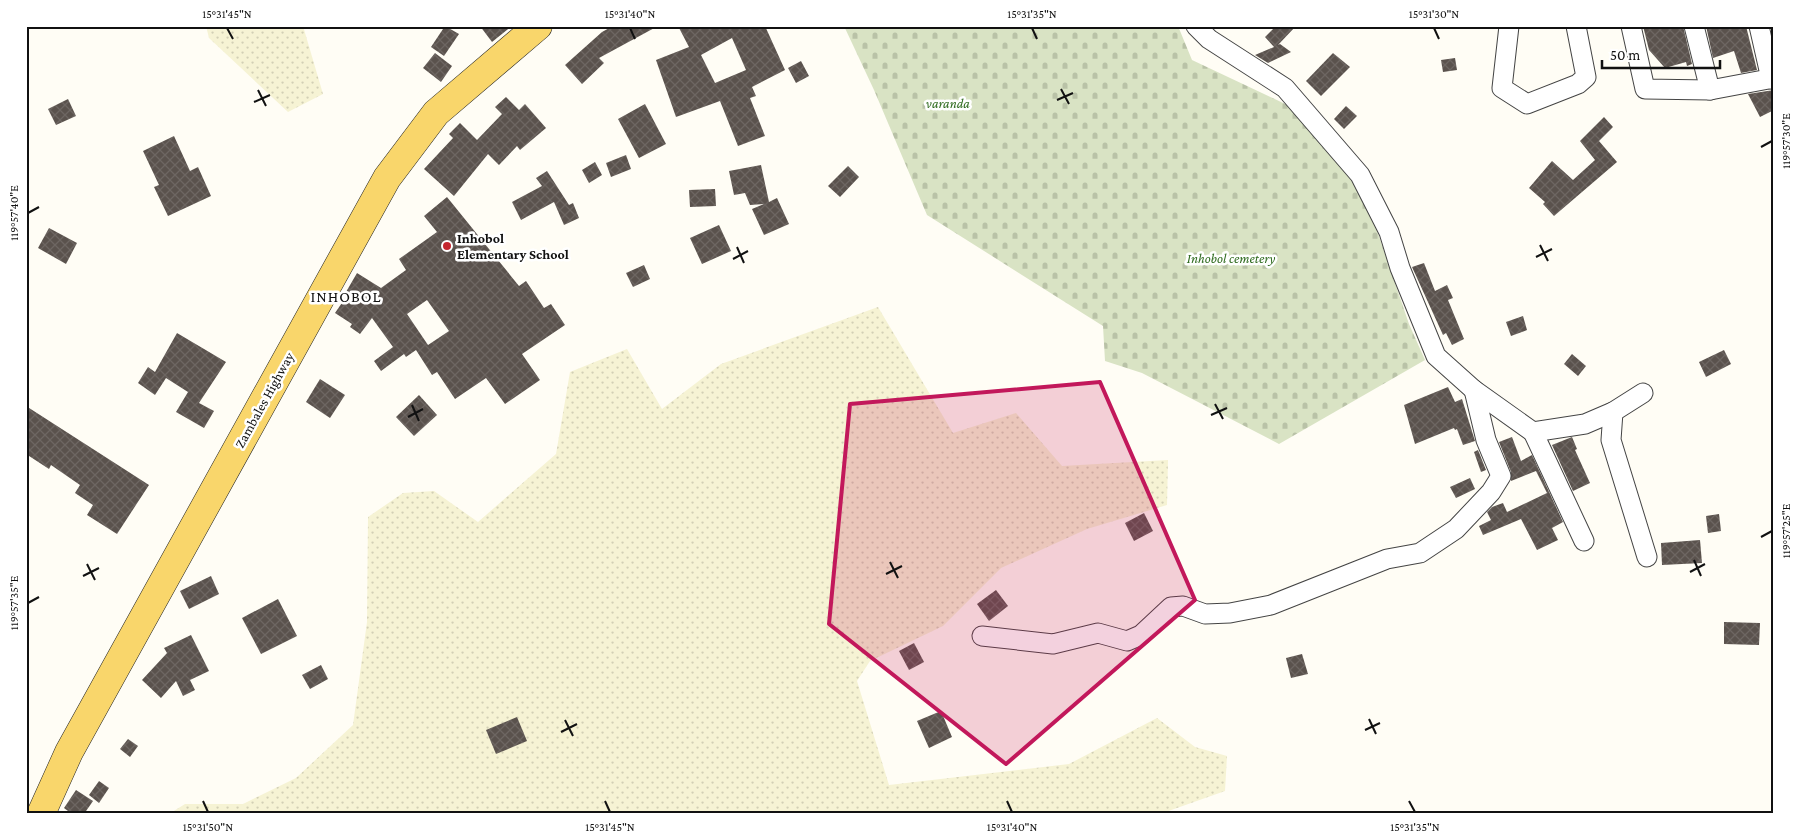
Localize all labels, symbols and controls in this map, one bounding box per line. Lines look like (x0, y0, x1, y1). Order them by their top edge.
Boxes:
text: 15°31'45"N (202, 7, 252, 21)
text: 15°31'40"N (605, 7, 655, 21)
text: 15°31'35"N (1007, 7, 1057, 21)
text: 15°31'30"N (1409, 7, 1459, 21)
scale bar (1602, 38, 1720, 70)
text: 50 m (1610, 47, 1640, 63)
park label: varanda (926, 95, 970, 111)
text: 119°57'30"E (1779, 113, 1793, 169)
text: 119°57'40"E (7, 185, 21, 241)
place label: Inhobol Elementary School (457, 230, 569, 262)
marker: Inhobol Elementary School (441, 240, 453, 252)
park label: Inhobol cemetery (1187, 250, 1275, 266)
district label: INHOBOL (310, 288, 382, 305)
street label: Zambales Highway (231, 349, 297, 451)
text: 119°57'25"E (1779, 503, 1793, 558)
text: 119°57'35"E (7, 575, 21, 630)
text: 15°31'50"N (183, 820, 233, 834)
text: 15°31'45"N (585, 820, 635, 834)
text: 15°31'40"N (987, 820, 1037, 834)
text: 15°31'35"N (1390, 820, 1440, 834)

